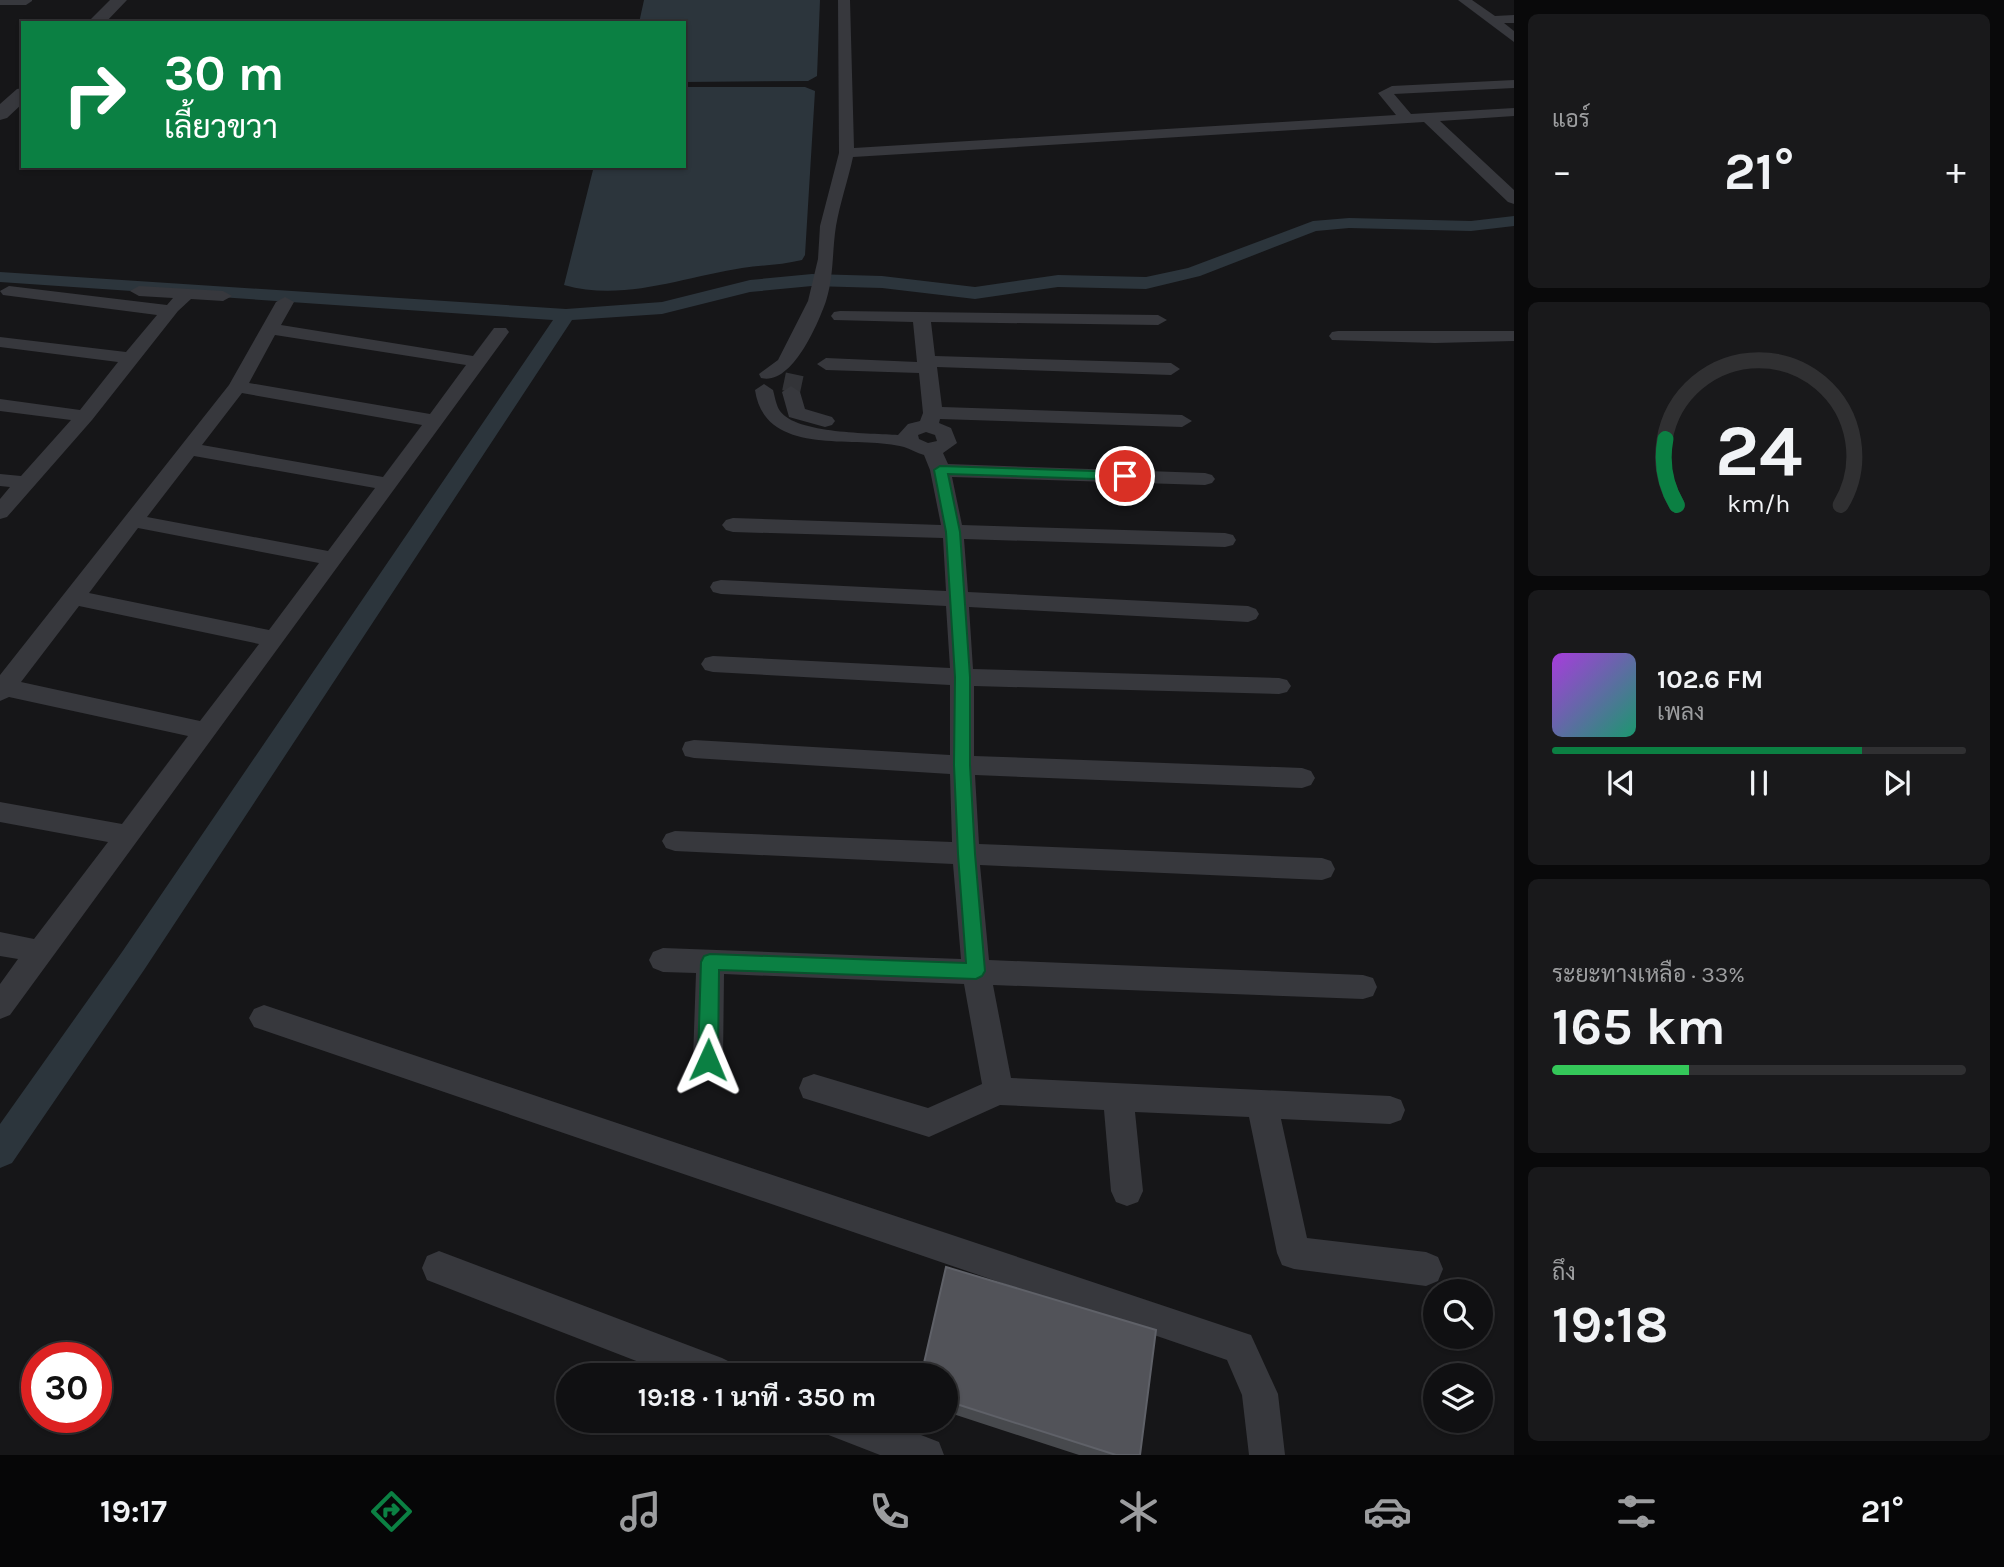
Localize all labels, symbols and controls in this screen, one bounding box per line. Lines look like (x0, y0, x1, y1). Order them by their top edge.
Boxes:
text: 30 m (164, 45, 284, 102)
icon: right (49, 49, 140, 140)
text: แอร์ (1552, 106, 1590, 133)
text: เลี้ยวขวา (164, 109, 278, 146)
text: 21° (1724, 141, 1794, 202)
text: − (1552, 149, 1572, 194)
text: + (1946, 149, 1966, 194)
text: 24 (1715, 409, 1803, 494)
pin (1095, 446, 1155, 506)
icon: arrive (1106, 457, 1144, 495)
text: km/h (1727, 489, 1791, 518)
text: 102.6 FM (1657, 664, 1763, 695)
text: เพลง (1657, 699, 1704, 726)
icon: previous (1602, 764, 1640, 802)
icon: pause (1740, 764, 1778, 802)
icon: next (1878, 764, 1916, 802)
text: ระยะทางเหลือ · 33% (1552, 961, 1745, 988)
text: 165 km (1552, 996, 1726, 1057)
position arrow (671, 1023, 745, 1097)
text: ถึง (1552, 1259, 1576, 1286)
map controls (1423, 1279, 1493, 1433)
button: search (1423, 1279, 1493, 1349)
text: 19:18 (1552, 1294, 1668, 1355)
speed limit sign: 30 (21, 1342, 112, 1433)
button: layers (1423, 1363, 1493, 1433)
text: 19:18 · 1 นาที · 350 m (638, 1382, 876, 1413)
icon: directions (367, 1487, 416, 1536)
icon: music (616, 1487, 665, 1536)
icon: phone (865, 1487, 914, 1536)
icon: climate (1114, 1487, 1163, 1536)
icon: car (1363, 1487, 1412, 1536)
icon: filters (1612, 1487, 1661, 1536)
text: 19:17 (100, 1493, 167, 1530)
text: 21° (1861, 1493, 1904, 1530)

